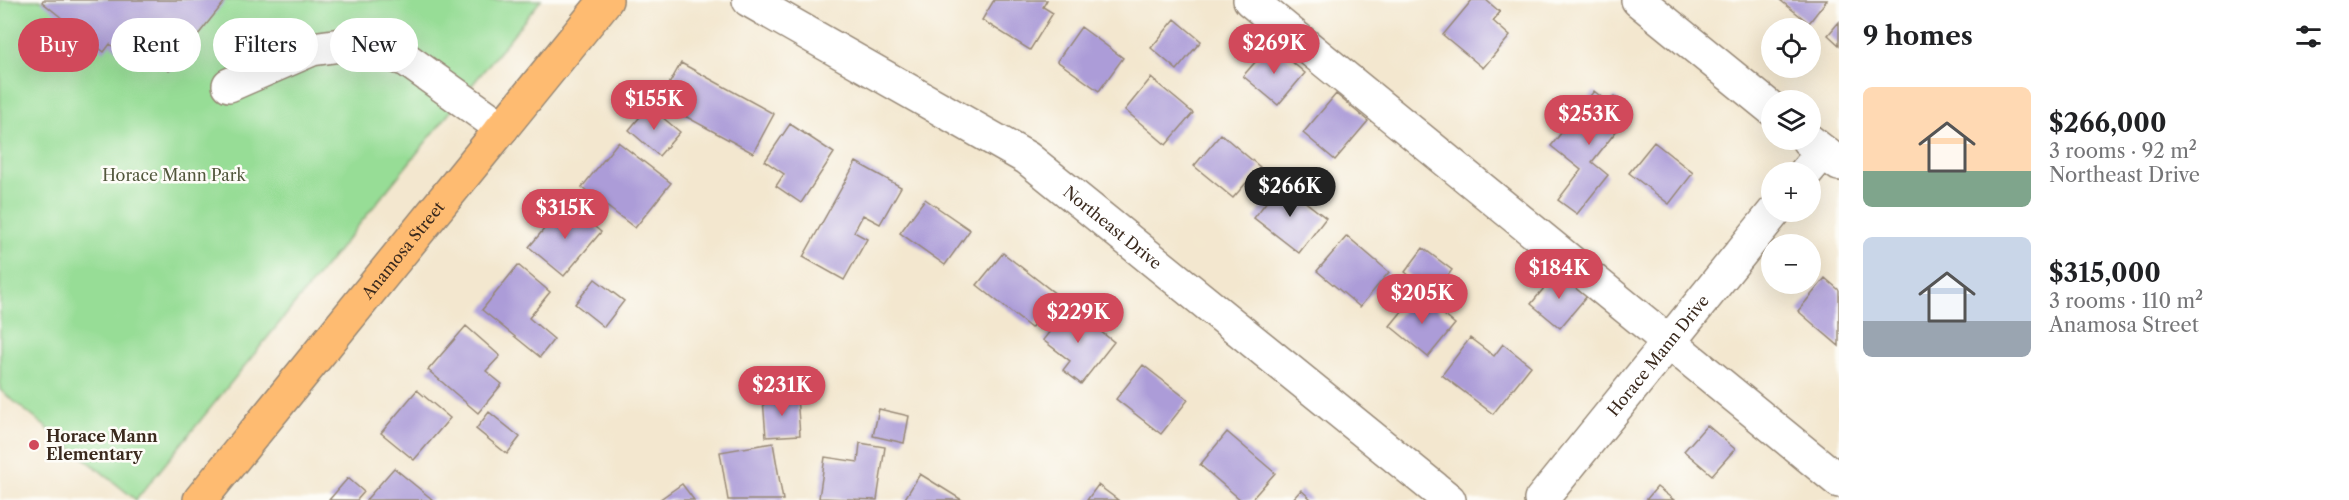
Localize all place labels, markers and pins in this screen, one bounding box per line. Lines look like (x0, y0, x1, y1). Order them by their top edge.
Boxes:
pin: $269K (1232, 24, 1316, 75)
pin: $155K (612, 80, 696, 131)
pin: $253K (1547, 95, 1631, 146)
pin: $266K (1248, 167, 1332, 218)
pin: $315K (523, 189, 607, 240)
pin: $184K (1517, 249, 1601, 300)
pin: $205K (1380, 274, 1464, 325)
pin: $229K (1036, 293, 1120, 344)
pin: $231K (740, 366, 824, 417)
place label: Horace Mann Elementary (46, 426, 158, 464)
marker: Horace Mann Elementary (27, 438, 41, 452)

